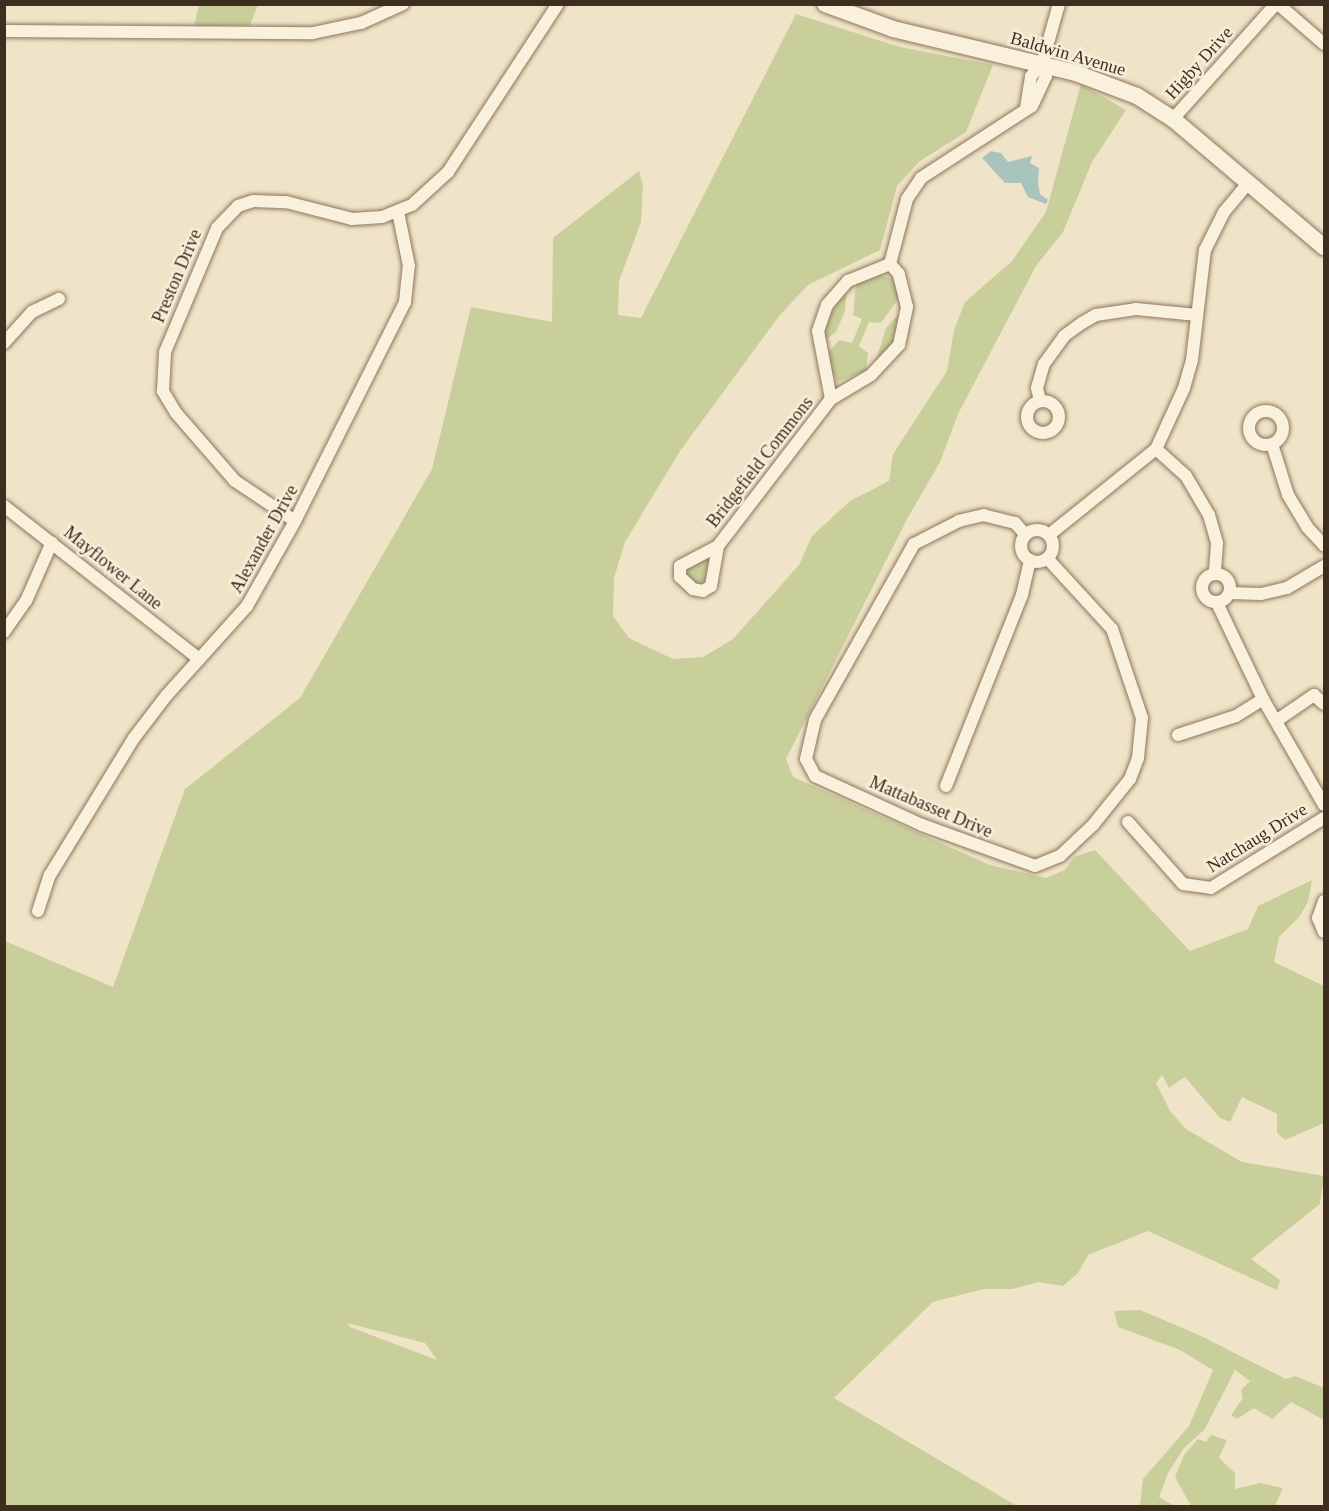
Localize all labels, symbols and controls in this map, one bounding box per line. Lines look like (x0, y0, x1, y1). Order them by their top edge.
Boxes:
street label: Higby Drive (1161, 22, 1237, 104)
street label: Baldwin Avenue (1007, 27, 1129, 81)
street label: Preston Drive (148, 226, 206, 326)
street label: Bridgefield Commons (702, 392, 818, 532)
street label: Alexander Drive (225, 481, 303, 597)
street label: Mayflower Lane (59, 522, 167, 614)
street label: Mattabasset Drive (866, 771, 996, 843)
street label: Natchaug Drive (1203, 799, 1311, 877)

